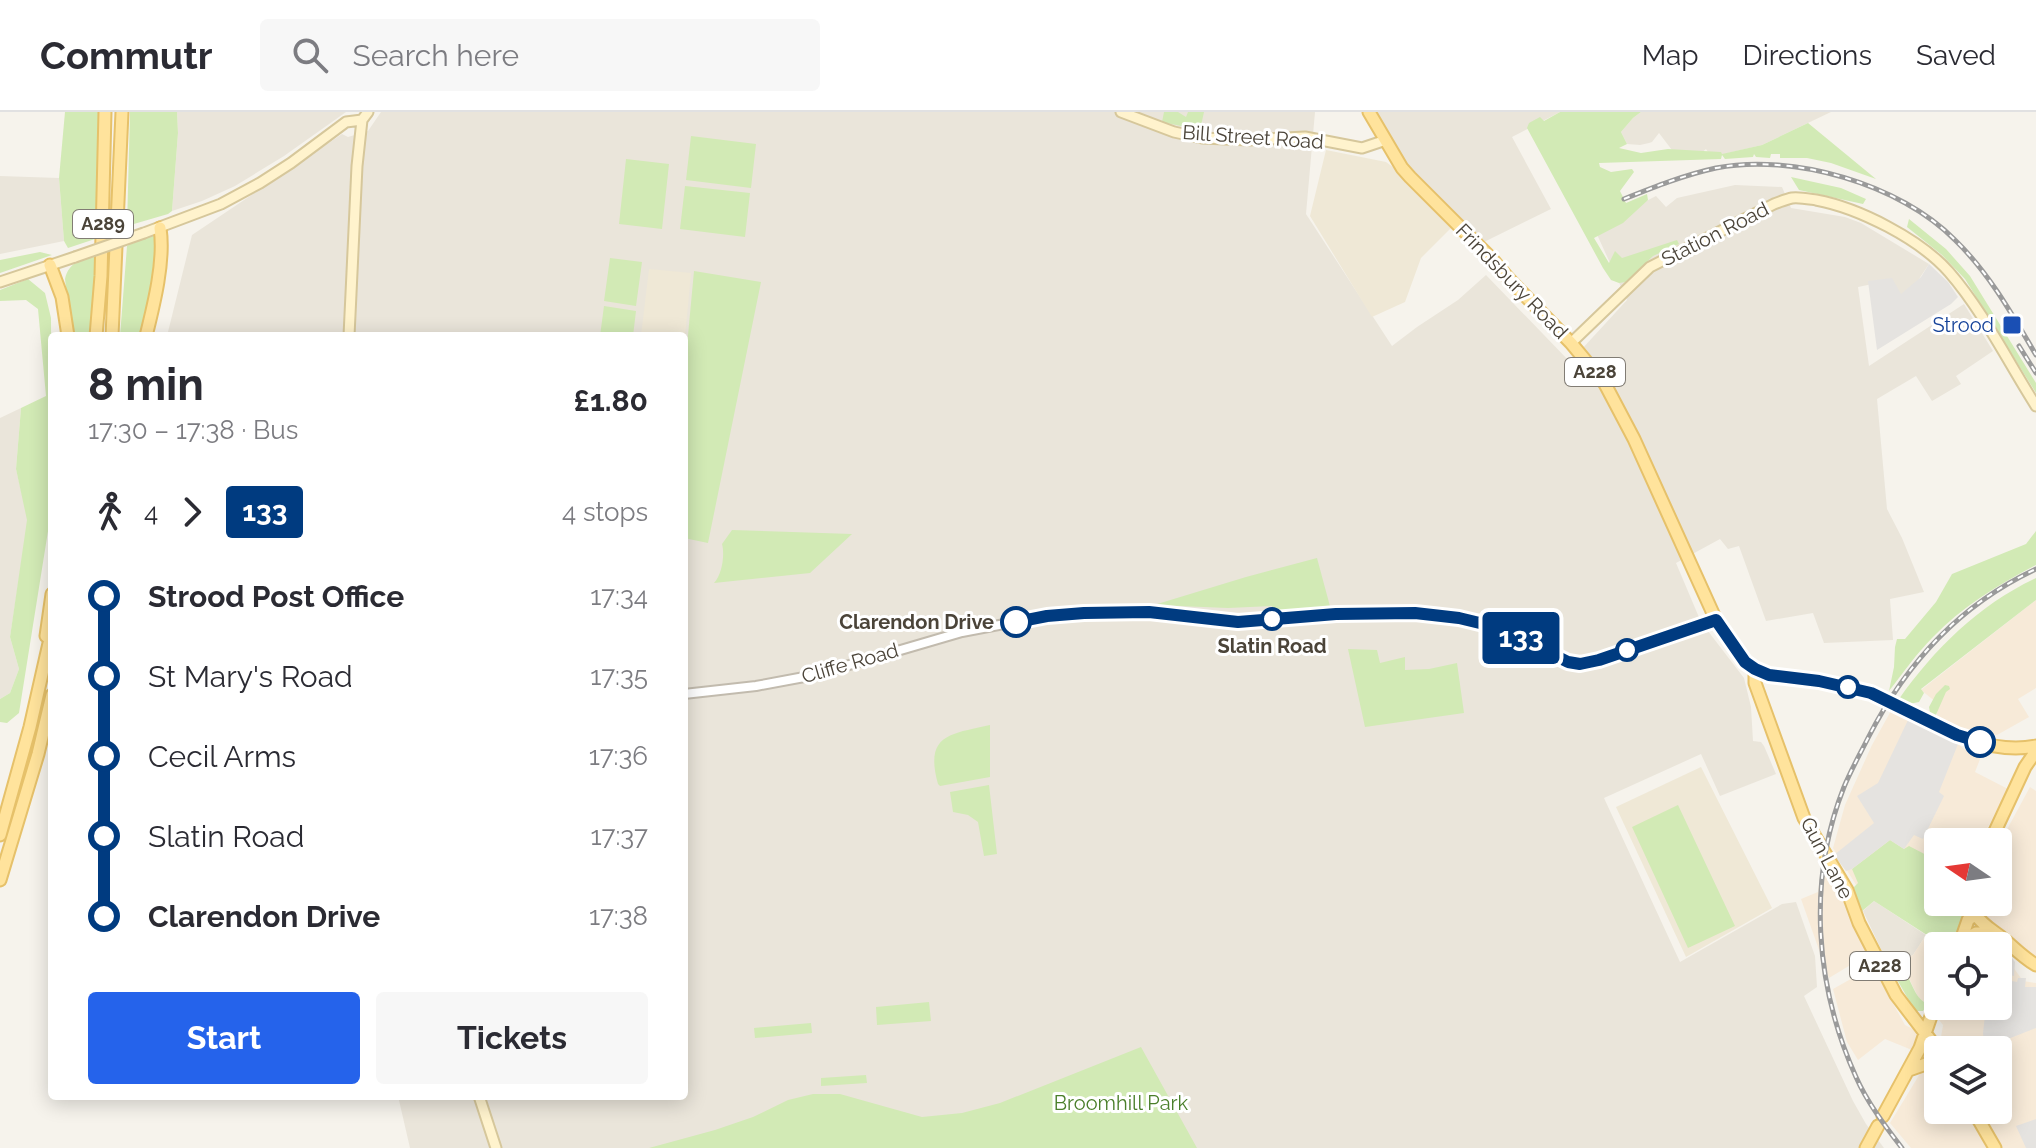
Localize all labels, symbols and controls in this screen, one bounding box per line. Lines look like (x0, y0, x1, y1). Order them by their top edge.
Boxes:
search box (260, 19, 820, 91)
text: Commutr (40, 33, 212, 78)
icon: search (288, 33, 332, 77)
text: Search here (352, 38, 519, 73)
text: Map (1642, 39, 1699, 72)
text: Directions (1743, 39, 1872, 72)
text: Saved (1916, 39, 1996, 72)
street label: Bill Street Road (1182, 120, 1324, 154)
street label: Station Road (1657, 197, 1773, 271)
road number: A289 (73, 210, 133, 238)
street label: Frindsbury Road (1451, 218, 1573, 344)
place label: Strood (1932, 313, 1994, 337)
marker: Strood (2001, 314, 2023, 336)
road number: A228 (1565, 358, 1625, 386)
text: 8 min (88, 359, 204, 410)
text: £1.80 (574, 383, 648, 418)
text: 17:30 – 17:38 · Bus (88, 415, 298, 445)
icon: walk (88, 490, 132, 534)
icon: forward (170, 490, 214, 534)
text: 133 (242, 495, 287, 528)
text: 4 (144, 497, 158, 527)
text: 4 stops (562, 497, 648, 527)
text: Strood Post Office (148, 579, 404, 614)
text: 17:34 (590, 581, 648, 611)
marker: Clarendon Drive (1001, 607, 1031, 637)
marker: Slatin Road (1261, 608, 1283, 630)
place label: Clarendon Drive (839, 610, 994, 634)
line badge: 133 (1475, 612, 1567, 664)
text: 133 (1498, 621, 1544, 654)
place label: Slatin Road (1217, 634, 1327, 658)
street label: Cliffe Road (799, 638, 901, 688)
unlabelled marker (1616, 639, 1638, 661)
text: St Mary's Road (148, 659, 353, 694)
text: 17:35 (590, 661, 648, 691)
unlabelled marker (1837, 676, 1859, 698)
unlabelled marker (1965, 727, 1995, 757)
text: Cecil Arms (148, 739, 296, 774)
text: 17:36 (589, 741, 648, 771)
street label: Gun Lane (1796, 813, 1859, 903)
text: Slatin Road (148, 819, 304, 854)
text: 17:37 (591, 821, 648, 851)
north arrow (1924, 828, 2012, 916)
map controls (1924, 828, 2012, 1124)
text: Clarendon Drive (148, 899, 380, 934)
text: 17:38 (589, 901, 648, 931)
button: locate (1924, 932, 2012, 1020)
road number: A228 (1850, 952, 1910, 980)
button: Start (88, 992, 360, 1084)
button: Tickets (376, 992, 648, 1084)
button: layers (1924, 1036, 2012, 1124)
park label: Broomhill Park (1054, 1091, 1189, 1115)

